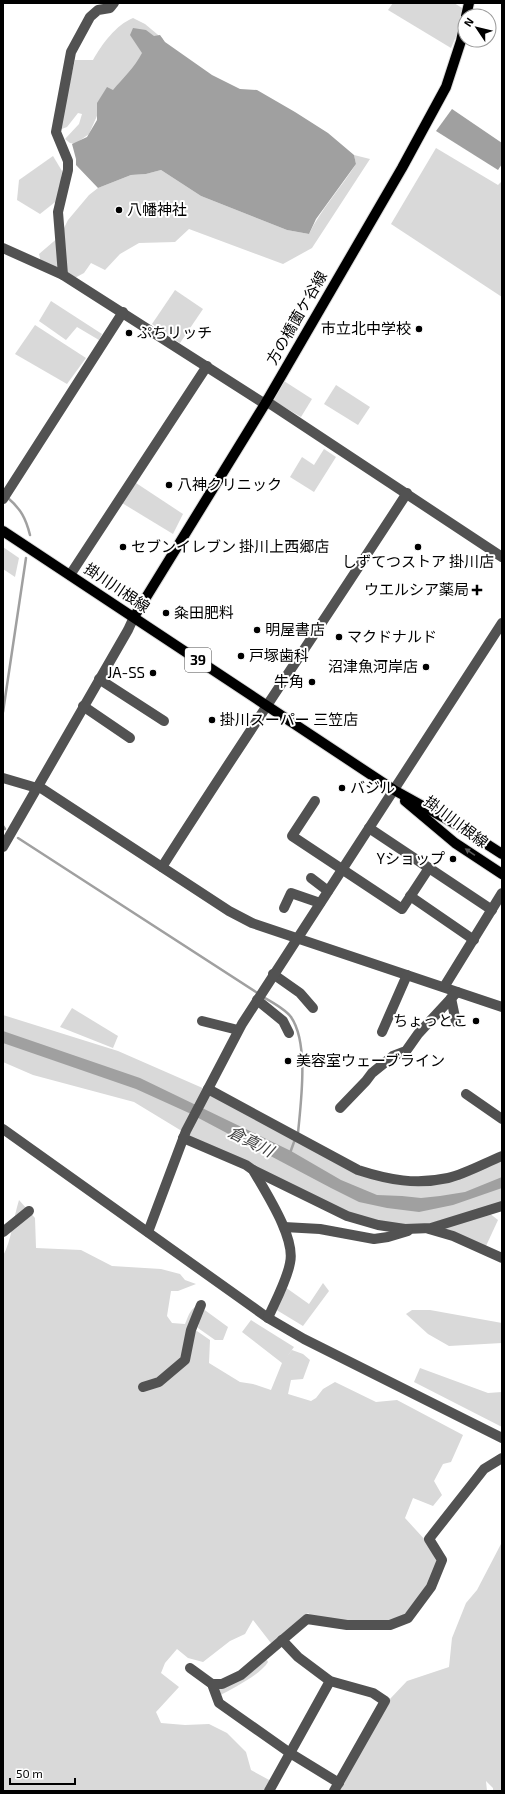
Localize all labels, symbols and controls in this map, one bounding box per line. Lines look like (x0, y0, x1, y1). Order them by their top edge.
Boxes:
north arrow (457, 8, 497, 48)
text: N (461, 15, 476, 29)
place label: 八幡神社 (127, 200, 187, 218)
marker: 八幡神社 (114, 205, 124, 215)
street label: 方の橋薗ケ谷線 (262, 268, 330, 367)
place label: 市立北中学校 (321, 319, 411, 337)
place label: ぷちリッチ (137, 323, 212, 341)
marker: 市立北中学校 (414, 324, 424, 334)
marker: ぷちリッチ (124, 328, 134, 338)
place label: 八神クリニック (177, 475, 282, 493)
marker: 八神クリニック (164, 480, 174, 490)
place label: セブンイレブン 掛川上西郷店 (131, 537, 329, 555)
marker: セブンイレブン 掛川上西郷店 (118, 542, 128, 552)
marker: しずてつストア 掛川店 (413, 542, 423, 552)
place label: しずてつストア 掛川店 (342, 552, 494, 570)
street label: 掛川川根線 (81, 559, 154, 616)
place label: ウエルシア薬局 (364, 580, 469, 598)
marker: ウエルシア薬局 (472, 585, 482, 595)
place label: 粂田肥料 (174, 603, 234, 621)
marker: 粂田肥料 (161, 608, 171, 618)
place label: 明屋書店 (265, 620, 325, 638)
marker: 明屋書店 (252, 625, 262, 635)
place label: マクドナルド (347, 627, 437, 645)
marker: マクドナルド (334, 632, 344, 642)
place label: 戸塚歯科 (249, 646, 309, 664)
road number: 39 (185, 648, 211, 672)
marker: 戸塚歯科 (236, 651, 246, 661)
place label: 沼津魚河岸店 (328, 657, 418, 675)
marker: 沼津魚河岸店 (421, 662, 431, 672)
place label: JA-SS (107, 663, 145, 681)
marker: JA-SS (148, 668, 158, 678)
place label: 牛角 (274, 672, 304, 690)
marker: 牛角 (307, 677, 317, 687)
place label: 掛川スーパー 三笠店 (220, 710, 358, 728)
marker: 掛川スーパー 三笠店 (207, 715, 217, 725)
place label: バジル (350, 778, 395, 796)
marker: バジル (337, 783, 347, 793)
street label: 掛川川根線 (421, 791, 492, 851)
place label: Yショップ (376, 849, 445, 867)
one-way arrow (464, 849, 475, 856)
marker: Yショップ (448, 854, 458, 864)
place label: ちょっとこ (393, 1011, 468, 1029)
marker: ちょっとこ (471, 1016, 481, 1026)
place label: 美容室ウェーブライン (296, 1051, 445, 1069)
marker: 美容室ウェーブライン (283, 1056, 293, 1066)
water label: 倉真川 (226, 1121, 279, 1161)
scale bar (10, 1760, 75, 1786)
text: 50 m (16, 1766, 43, 1780)

